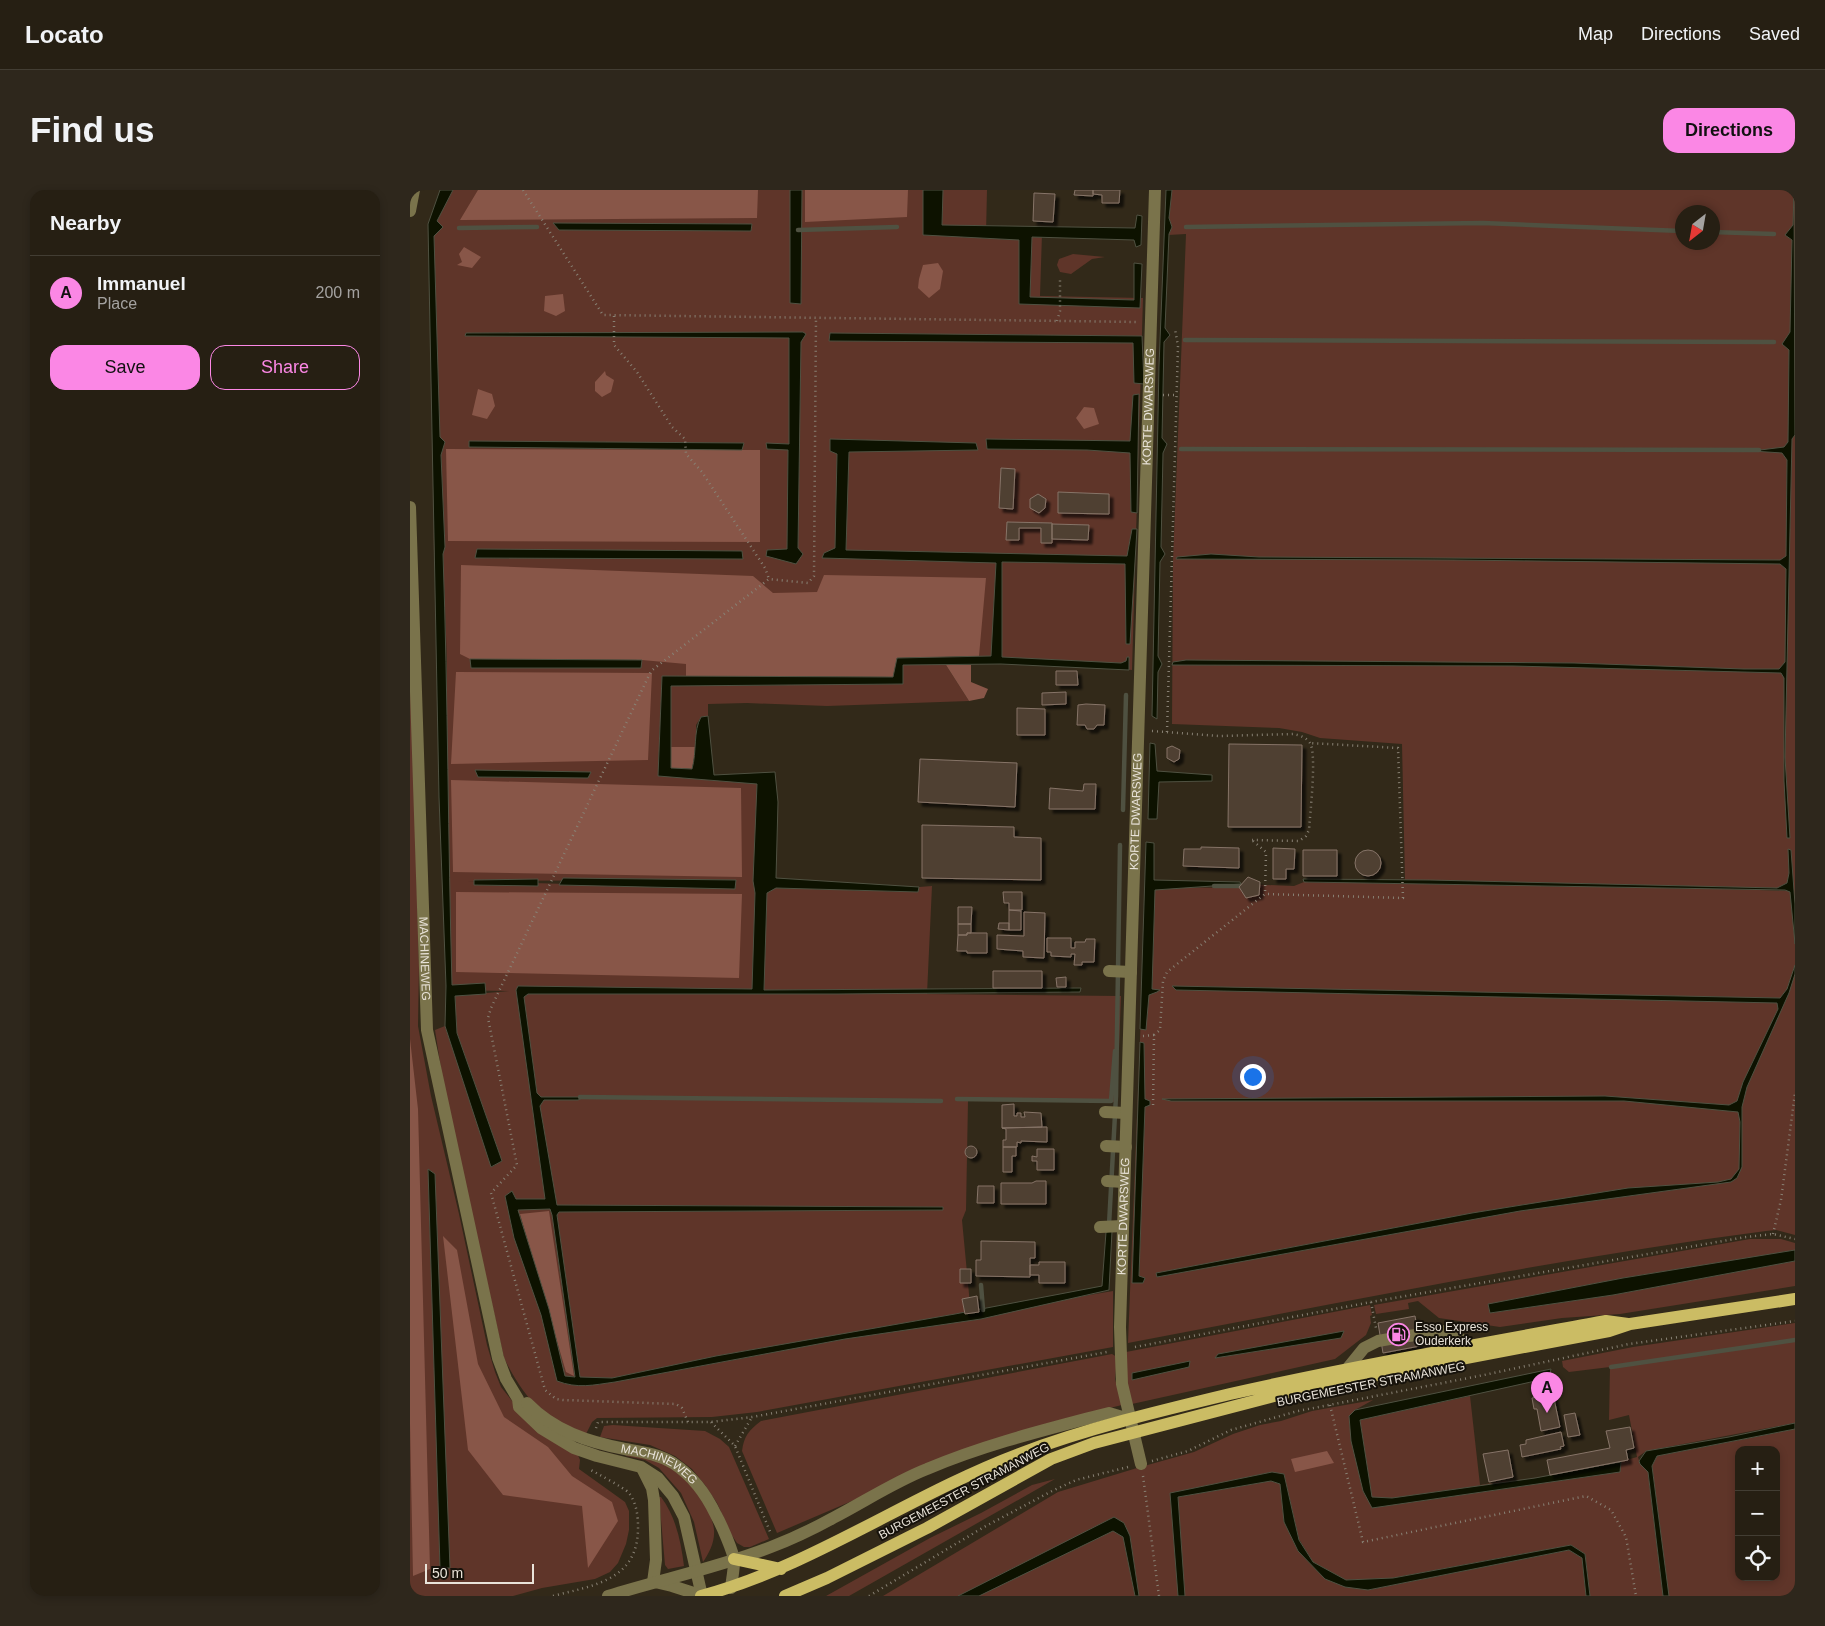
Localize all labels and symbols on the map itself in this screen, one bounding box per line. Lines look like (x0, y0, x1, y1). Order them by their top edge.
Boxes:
north arrow (1675, 205, 1720, 250)
street label: KORTE DWARSWEG (1140, 348, 1157, 466)
street label: KORTE DWARSWEG (1127, 753, 1145, 870)
street label: MACHINEWEG (416, 917, 433, 1001)
your location (1240, 1064, 1266, 1090)
street label: KORTE DWARSWEG (1115, 1157, 1132, 1275)
place label: Esso Express Ouderkerk (1415, 1320, 1488, 1348)
fuel station icon: Esso Express Ouderkerk (1387, 1322, 1411, 1346)
street label: BURGEMEESTER STRAMANWEG (1276, 1359, 1466, 1409)
pin: A (1531, 1372, 1563, 1413)
street label: BURGEMEESTER STRAMANWEG (876, 1440, 1052, 1542)
street label: MACHINEWEG (620, 1441, 700, 1487)
scale bar (425, 1561, 534, 1584)

